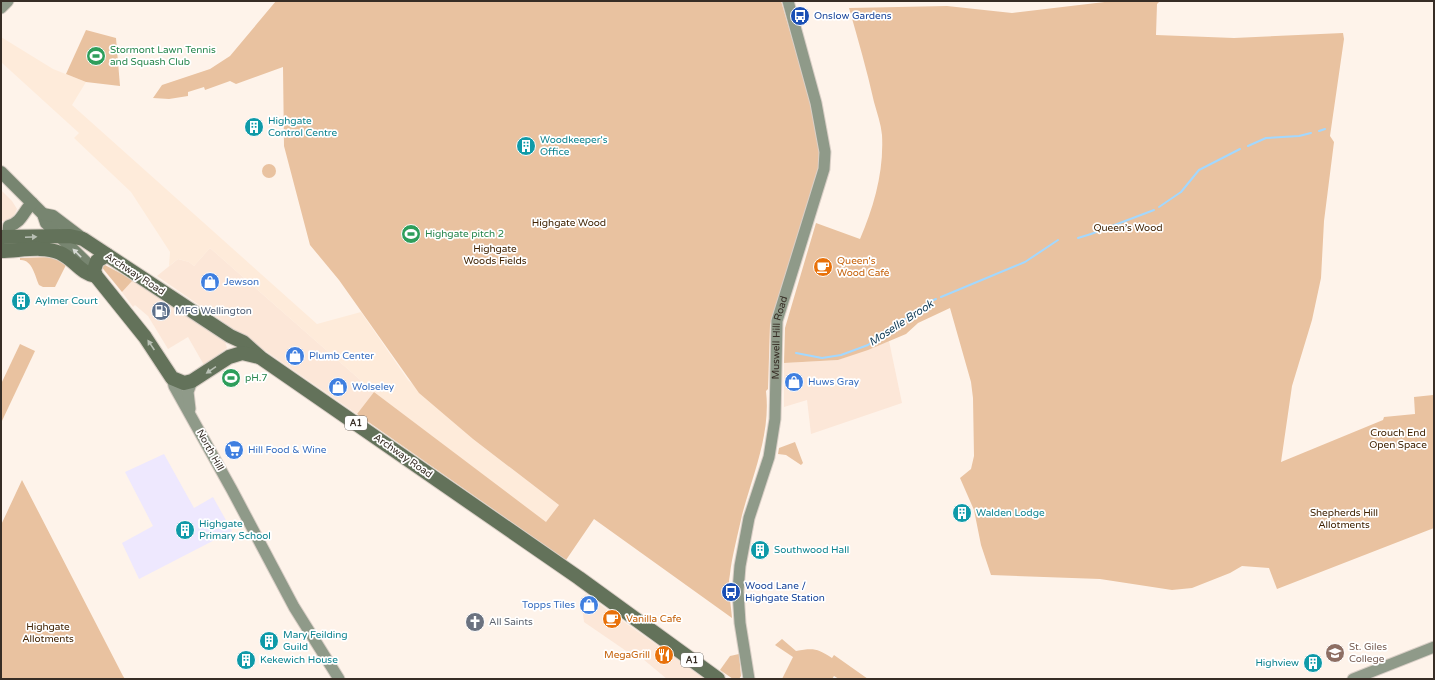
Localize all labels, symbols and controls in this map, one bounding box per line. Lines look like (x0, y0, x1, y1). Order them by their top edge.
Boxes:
bus stop icon: Onslow Gardens (789, 5, 811, 27)
place label: Onslow Gardens (814, 10, 892, 22)
place label: Stormont Lawn Tennis and Squash Club (110, 44, 216, 68)
sports icon: Stormont Lawn Tennis and Squash Club (85, 45, 107, 67)
place label: Highgate Control Centre (268, 115, 337, 139)
building icon: Highgate Control Centre (243, 116, 265, 138)
place label: Woodkeeper's Office (540, 134, 608, 158)
building icon: Woodkeeper's Office (515, 135, 537, 157)
park label: Highgate Wood (532, 217, 606, 229)
park label: Queen’s Wood (1093, 222, 1163, 234)
sports icon: Highgate pitch 2 (400, 223, 422, 245)
place label: Highgate pitch 2 (425, 228, 504, 240)
one-way arrow (25, 233, 37, 240)
park label: Highgate Woods Fields (463, 243, 527, 267)
one-way arrow (72, 248, 82, 258)
street label: Archway Road (103, 250, 167, 298)
place label: Queen's Wood Café (837, 255, 890, 279)
cafe icon: Queen's Wood Café (812, 256, 834, 278)
shop icon: Jewson (199, 271, 221, 293)
place label: Jewson (224, 276, 259, 288)
building icon: Aylmer Court (10, 290, 32, 312)
place label: Aylmer Court (35, 295, 98, 307)
street label: Muswell Hill Road (770, 295, 790, 380)
water label: Moselle Brook (866, 297, 936, 349)
fuel station icon: MFG Wellington (150, 300, 172, 322)
place label: MFG Wellington (175, 305, 252, 317)
one-way arrow (147, 340, 155, 350)
shop icon: Plumb Center (284, 345, 306, 367)
place label: Plumb Center (309, 350, 374, 362)
one-way arrow (206, 366, 216, 374)
sports icon: pH.7 (220, 367, 242, 389)
shop icon: Huws Gray (783, 371, 805, 393)
place label: pH.7 (245, 372, 268, 384)
shop icon: Wolseley (327, 376, 349, 398)
place label: Huws Gray (808, 376, 860, 388)
place label: Wolseley (352, 381, 395, 393)
road number: A1 (345, 416, 367, 430)
street label: North Hill (194, 427, 226, 473)
park label: Crouch End Open Space (1369, 427, 1427, 451)
street label: Archway Road (371, 431, 435, 481)
supermarket icon: Hill Food & Wine (223, 439, 245, 461)
place label: Hill Food & Wine (248, 444, 327, 456)
building icon: Walden Lodge (951, 502, 973, 524)
place label: Walden Lodge (976, 507, 1045, 519)
park label: Shepherds Hill Allotments (1310, 507, 1378, 531)
place label: Highgate Primary School (199, 518, 271, 542)
building icon: Highgate Primary School (174, 519, 196, 541)
building icon: Southwood Hall (749, 539, 771, 561)
place label: Southwood Hall (774, 544, 849, 556)
place label: Wood Lane / Highgate Station (745, 580, 825, 604)
bus stop icon: Wood Lane / Highgate Station (720, 581, 742, 603)
shop icon: Topps Tiles (578, 594, 600, 616)
place label: Topps Tiles (522, 599, 575, 611)
cafe icon: Vanilla Cafe (601, 608, 623, 630)
church icon: All Saints (464, 611, 486, 633)
place label: Vanilla Cafe (626, 613, 682, 625)
place label: All Saints (489, 616, 533, 628)
park label: Highgate Allotments (22, 621, 74, 645)
place label: Mary Feilding Guild (283, 629, 348, 653)
building icon: Mary Feilding Guild (258, 630, 280, 652)
place label: St. Giles College (1349, 641, 1387, 665)
school or university icon: St. Giles College (1324, 642, 1346, 664)
restaurant icon: MegaGrill (653, 644, 675, 666)
building icon: Kekewich House (235, 649, 257, 671)
place label: MegaGrill (604, 649, 650, 661)
building icon: Highview (1302, 652, 1324, 674)
road number: A1 (681, 653, 703, 667)
place label: Kekewich House (260, 654, 338, 666)
place label: Highview (1255, 657, 1299, 669)

